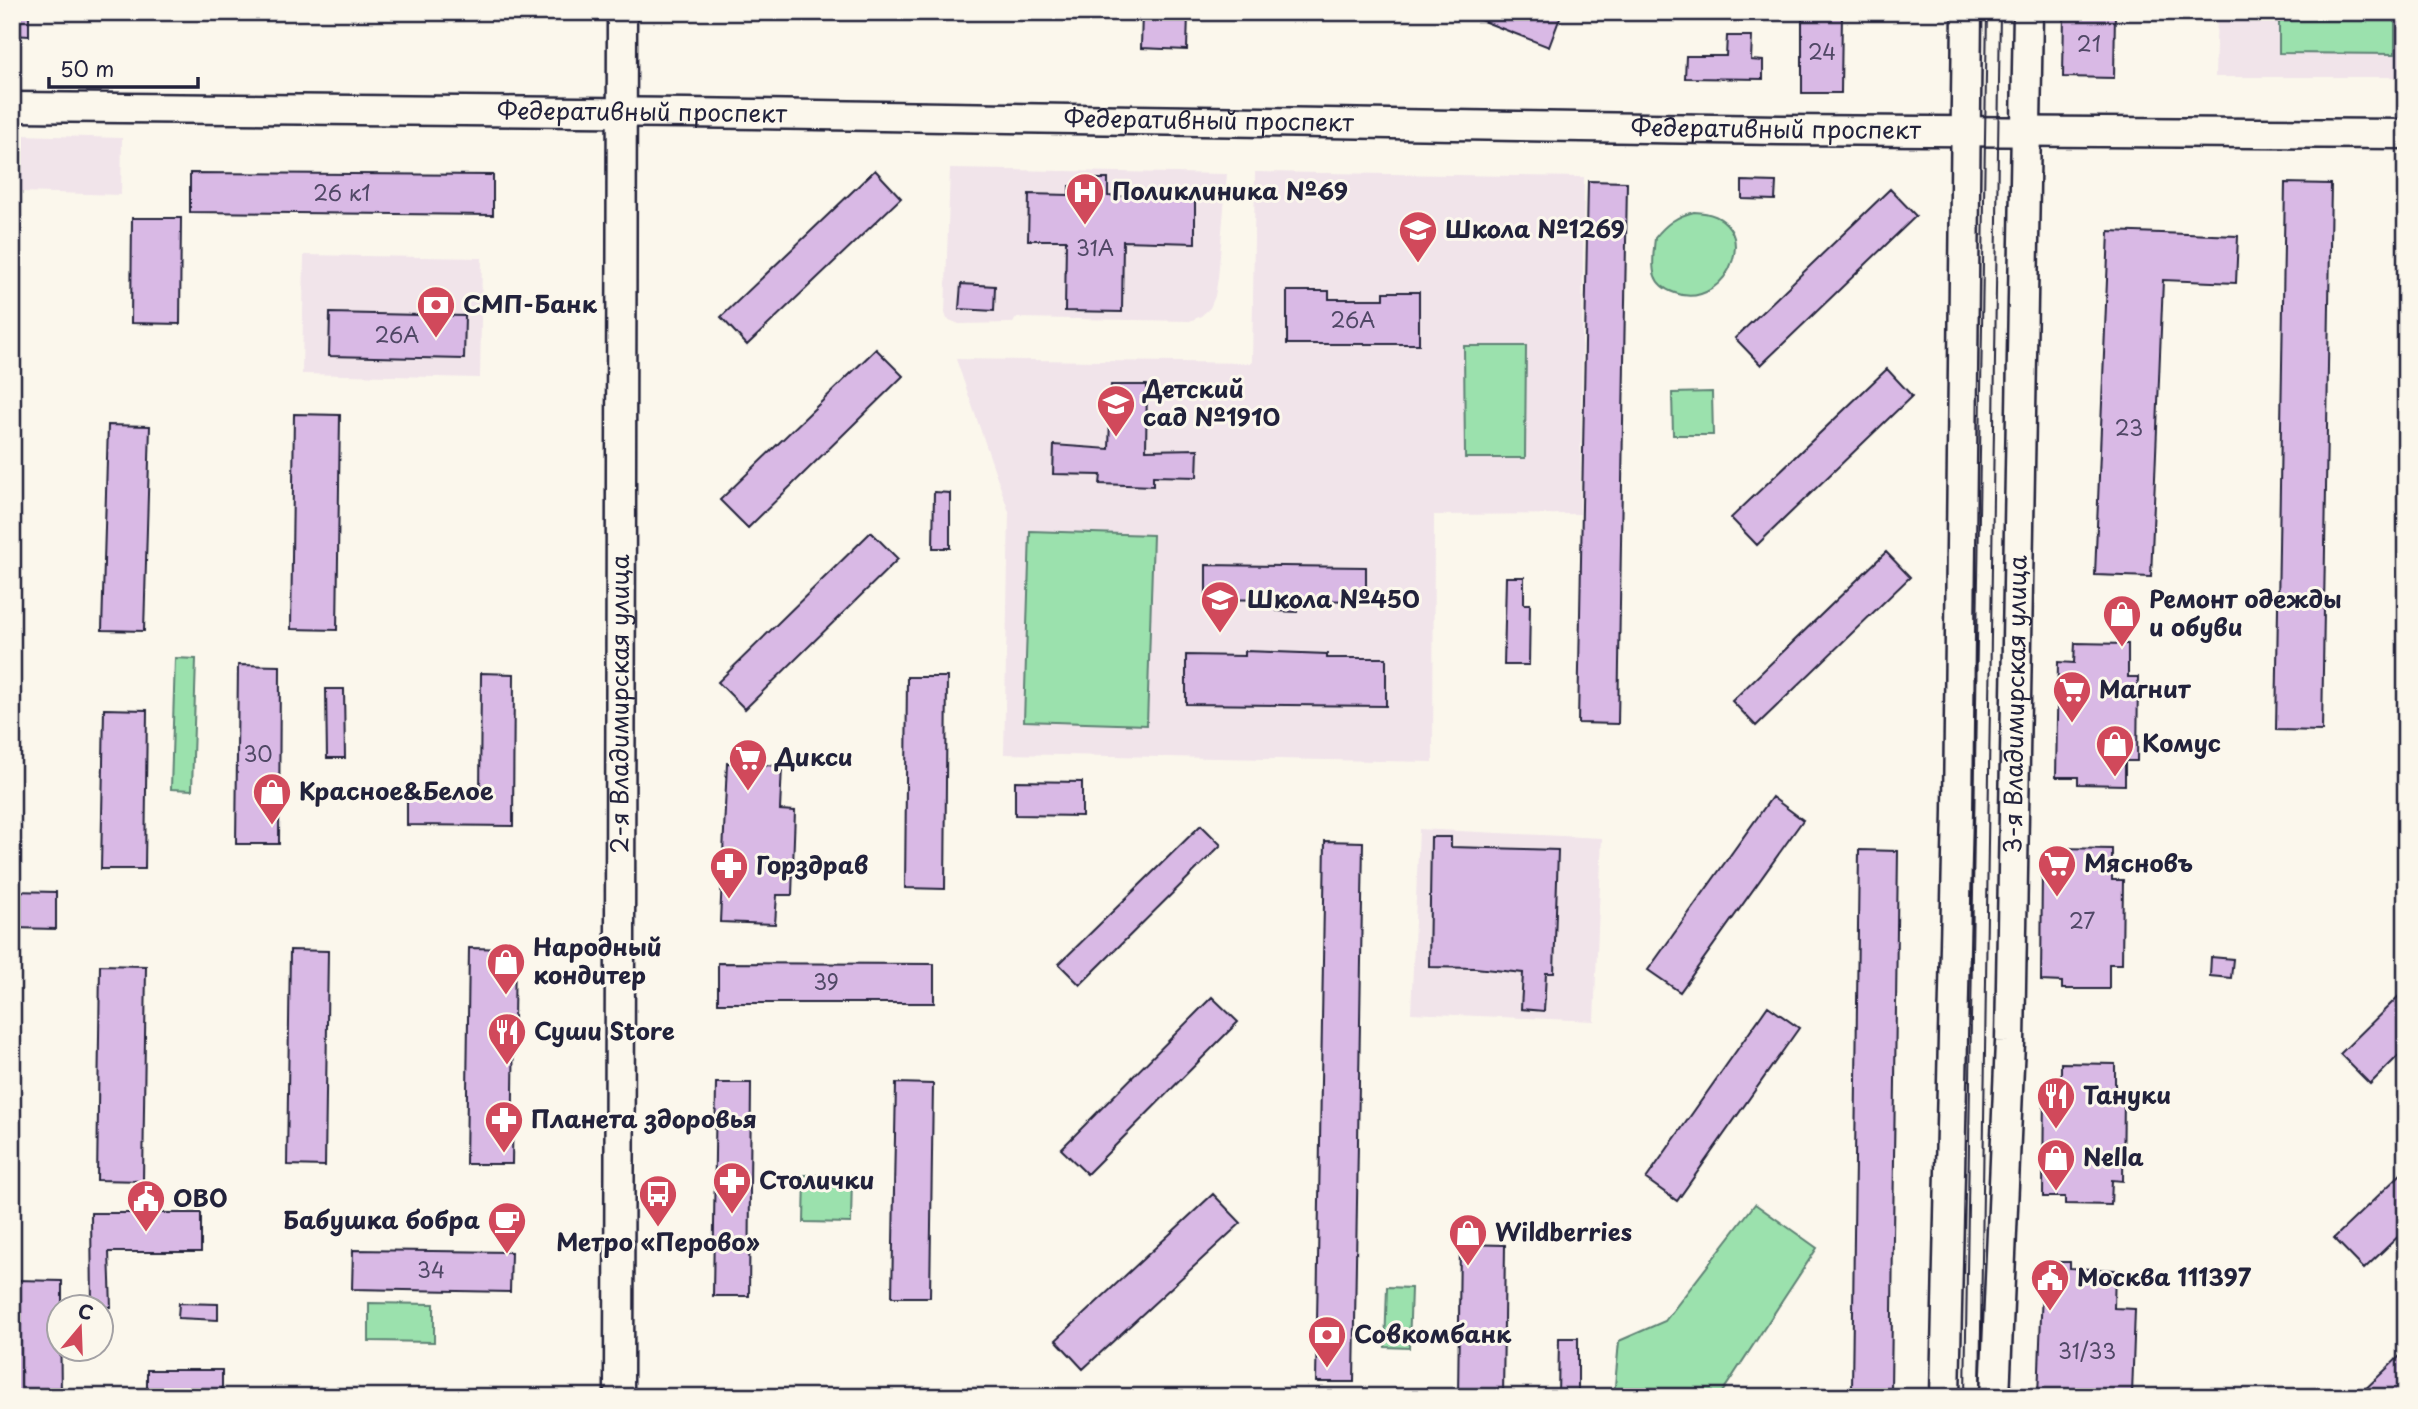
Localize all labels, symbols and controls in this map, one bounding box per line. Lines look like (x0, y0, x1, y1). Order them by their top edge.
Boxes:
house number: 21 (2077, 27, 2101, 59)
house number: 24 (1808, 35, 1836, 67)
scale bar (49, 46, 198, 90)
text: 50 m (60, 52, 114, 84)
street label: Федеративный проспект (497, 91, 788, 131)
street label: Федеративный проспект (1064, 99, 1355, 139)
street label: Федеративный проспект (1631, 108, 1921, 147)
hospital icon: Поликлиника №69 (1064, 171, 1106, 226)
place label: Поликлиника №69 (1112, 172, 1348, 208)
house number: 26 к1 (313, 176, 371, 208)
school or university icon: Школа №1269 (1397, 209, 1439, 264)
place label: Школа №1269 (1445, 210, 1625, 246)
house number: 31А (1076, 231, 1114, 263)
bank icon: СМП-Банк (415, 284, 457, 339)
place label: СМП-Банк (463, 285, 598, 321)
house number: 26А (1331, 303, 1375, 335)
house number: 26А (375, 318, 419, 350)
place label: Детский сад №1910 (1142, 370, 1280, 434)
school or university icon: Детский сад №1910 (1095, 383, 1137, 438)
house number: 23 (2115, 411, 2143, 443)
street label: 2-я Владимирская улица (600, 554, 637, 854)
street label: 3-я Владимирская улица (1993, 555, 2035, 854)
school or university icon: Школа №450 (1199, 579, 1241, 634)
place label: Школа №450 (1247, 580, 1420, 616)
place label: Ремонт одежды и обуви (2149, 580, 2342, 644)
shop icon: Ремонт одежды и обуви (2101, 593, 2143, 648)
supermarket icon: Магнит (2051, 669, 2093, 724)
place label: Магнит (2099, 670, 2192, 706)
shop icon: Комус (2094, 723, 2136, 778)
place label: Комус (2142, 724, 2221, 760)
house number: 30 (243, 737, 273, 769)
supermarket icon: Дикси (727, 737, 769, 792)
place label: Дикси (774, 738, 853, 774)
shop icon: Красное&Белое (251, 771, 293, 826)
place label: Красное&Белое (299, 772, 494, 808)
supermarket icon: Мясновъ (2036, 843, 2078, 898)
place label: Мясновъ (2084, 844, 2193, 880)
pharmacy icon: Горздрав (708, 845, 750, 900)
place label: Горздрав (756, 846, 868, 882)
house number: 27 (2069, 904, 2095, 936)
place label: Народный кондитер (533, 928, 662, 992)
shop icon: Народный кондитер (485, 941, 527, 996)
house number: 39 (813, 965, 839, 997)
restaurant icon: Суши Store (486, 1011, 528, 1066)
place label: Суши Store (534, 1012, 675, 1048)
restaurant icon: Тануки (2035, 1075, 2077, 1130)
place label: Тануки (2083, 1076, 2171, 1112)
pharmacy icon: Планета здоровья (483, 1099, 525, 1154)
place label: Планета здоровья (531, 1100, 757, 1136)
shop icon: Nella (2035, 1137, 2077, 1192)
place label: Nella (2083, 1138, 2145, 1174)
pharmacy icon: Столички (711, 1160, 753, 1215)
place label: Столички (759, 1161, 875, 1197)
bus stop icon: Метро «Перово» (637, 1173, 679, 1228)
public building icon: ОВО (125, 1178, 167, 1233)
place label: ОВО (173, 1179, 228, 1215)
cafe icon: Бабушка бобра (486, 1200, 528, 1255)
place label: Бабушка бобра (283, 1201, 481, 1237)
shop icon: Wildberries (1447, 1212, 1489, 1267)
place label: Wildberries (1495, 1213, 1632, 1249)
place label: Метро «Перово» (556, 1223, 760, 1259)
house number: 34 (417, 1253, 445, 1285)
public building icon: Москва 111397 (2029, 1257, 2071, 1312)
place label: Москва 111397 (2077, 1258, 2252, 1294)
north arrow (46, 1294, 116, 1364)
text: С (75, 1295, 97, 1327)
bank icon: Совкомбанк (1306, 1314, 1348, 1369)
place label: Совкомбанк (1354, 1315, 1512, 1351)
house number: 31/33 (2058, 1334, 2116, 1366)

